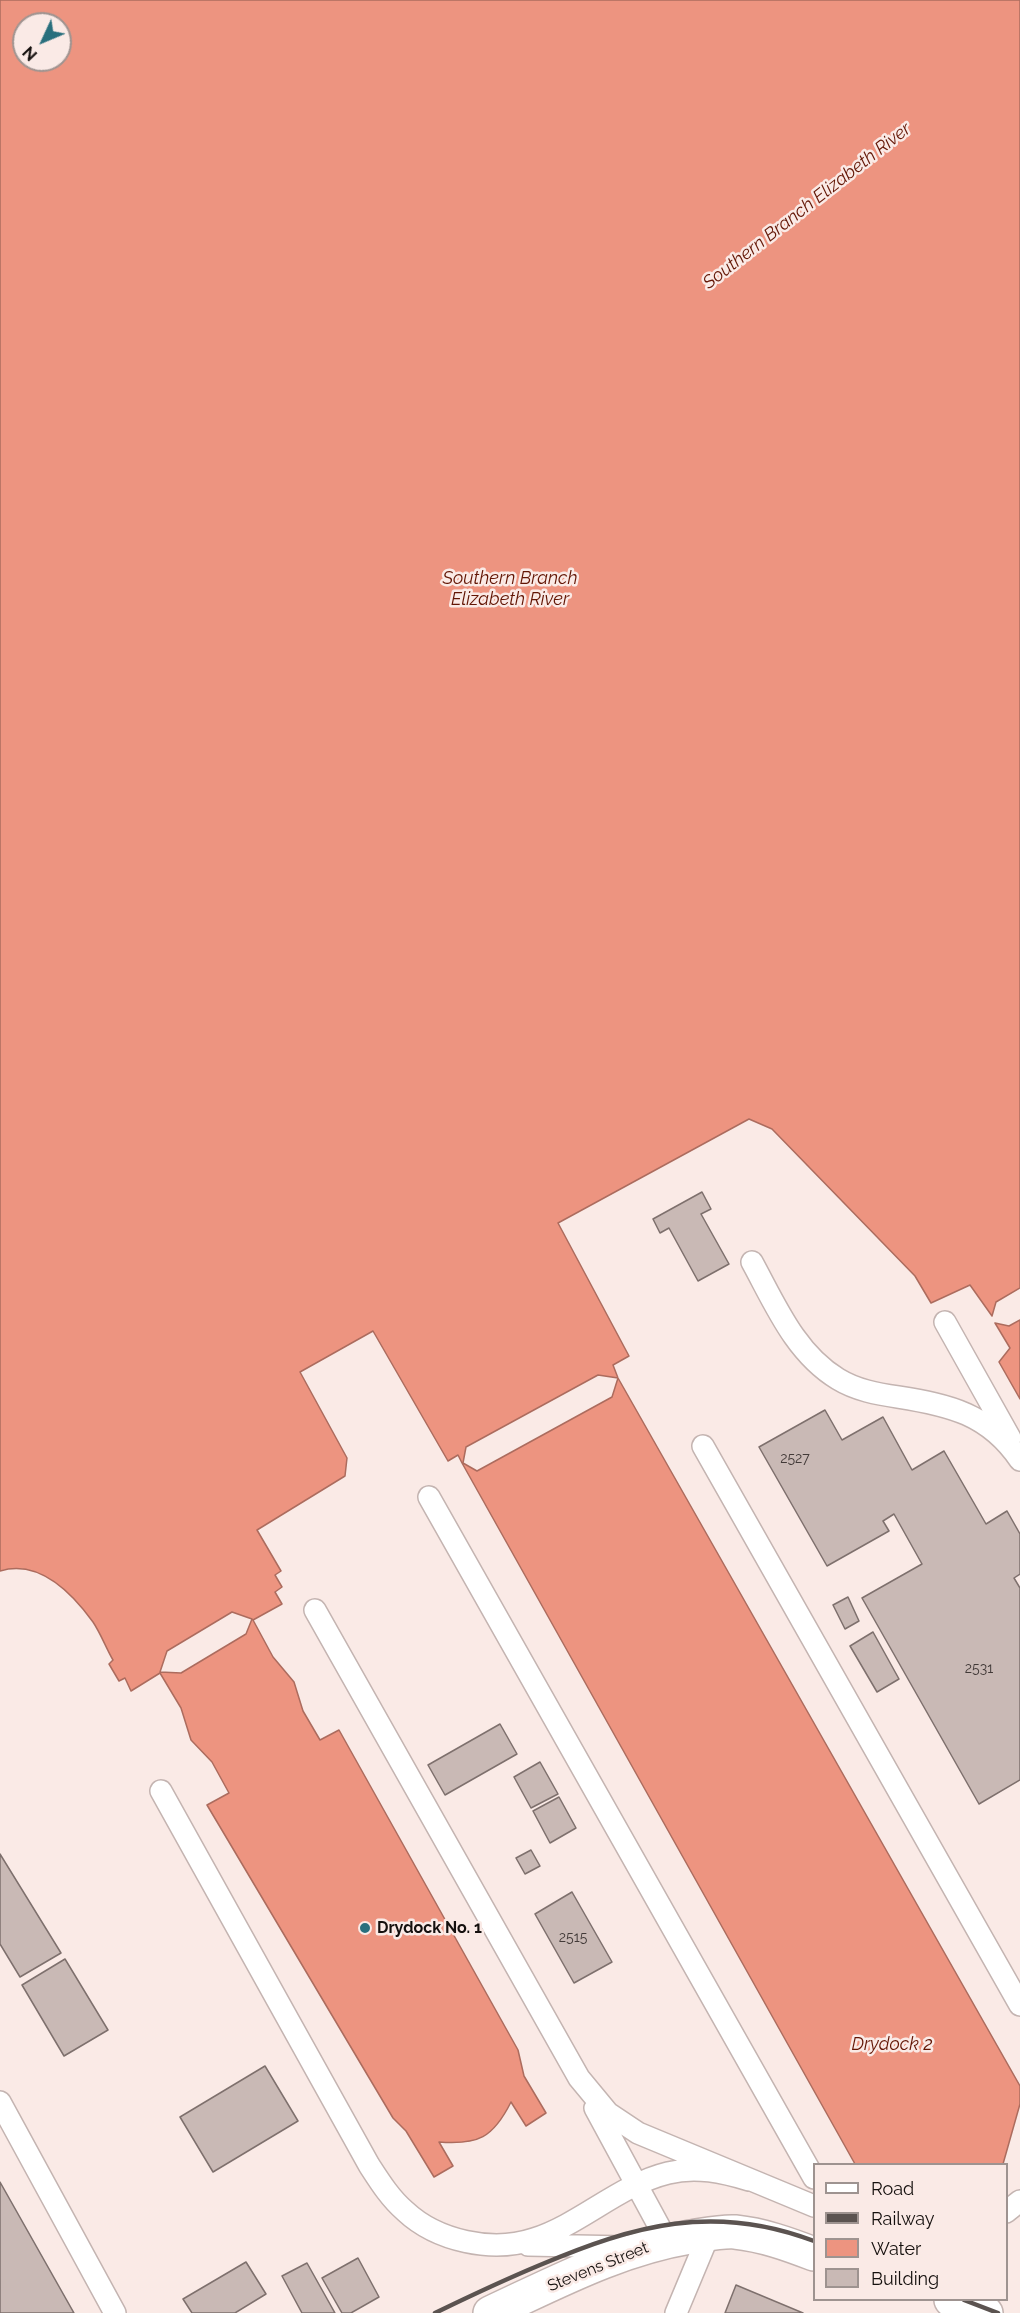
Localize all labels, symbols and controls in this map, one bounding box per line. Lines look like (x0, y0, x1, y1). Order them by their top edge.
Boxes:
north arrow (12, 12, 72, 72)
text: N (19, 42, 41, 64)
water label: Southern Branch Elizabeth River (699, 118, 915, 294)
water label: Southern Branch Elizabeth River (442, 568, 578, 610)
house number: 2527 (780, 1451, 810, 1467)
house number: 2531 (965, 1661, 993, 1677)
place label: Drydock No. 1 (377, 1918, 482, 1938)
marker: Drydock No. 1 (358, 1921, 372, 1935)
house number: 2515 (559, 1930, 587, 1946)
water label: Drydock 2 (852, 2034, 932, 2056)
legend (813, 2163, 1008, 2301)
text: Road (871, 2178, 914, 2199)
text: Railway (871, 2208, 935, 2229)
street label: Stevens Street (545, 2238, 651, 2296)
text: Water (871, 2238, 921, 2259)
text: Building (871, 2268, 939, 2289)

